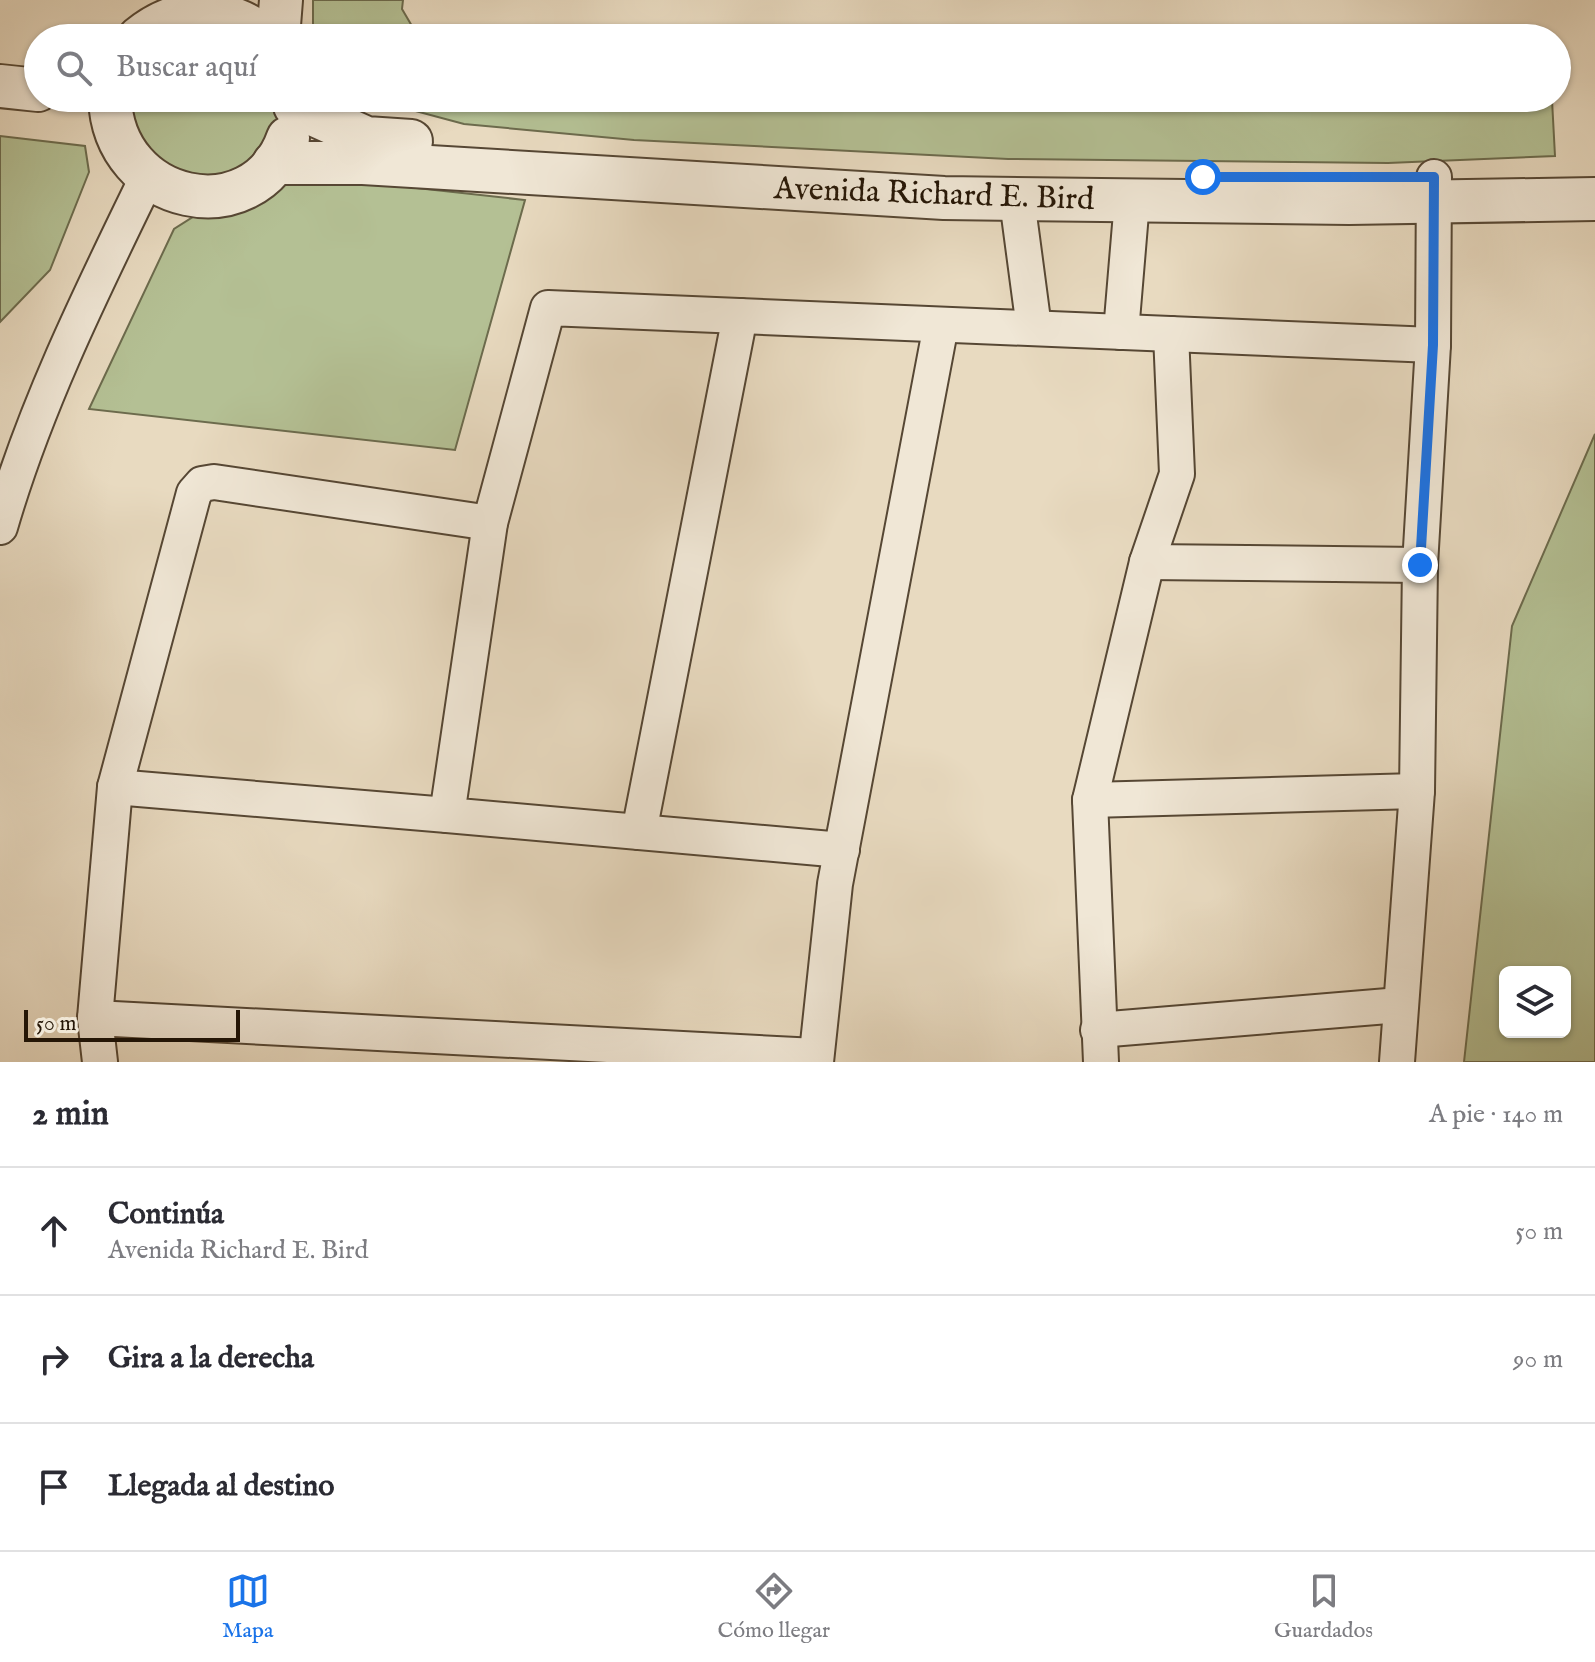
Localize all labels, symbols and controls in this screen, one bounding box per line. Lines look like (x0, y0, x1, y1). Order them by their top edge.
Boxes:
search box (24, 24, 1571, 112)
icon: search (52, 46, 96, 90)
text: Buscar aquí (116, 49, 257, 87)
route start (1185, 159, 1221, 195)
street label: Avenida Richard E. Bird (772, 169, 1096, 221)
route end (1402, 547, 1438, 583)
map controls (1499, 966, 1571, 1038)
button: layers (1499, 966, 1571, 1038)
scale bar (24, 1006, 240, 1042)
text: 50 m (36, 1010, 77, 1038)
text: 2 min (32, 1093, 109, 1136)
text: A pie · 140 m (1429, 1098, 1563, 1131)
text: Continúa (108, 1196, 224, 1234)
icon: ahead (32, 1209, 76, 1253)
text: 50 m (1515, 1215, 1563, 1248)
text: Avenida Richard E. Bird (108, 1234, 368, 1267)
icon: right (32, 1337, 76, 1381)
text: Gira a la derecha (108, 1340, 314, 1378)
text: 90 m (1513, 1343, 1563, 1376)
icon: arrive (32, 1465, 76, 1509)
text: Llegada al destino (108, 1468, 334, 1506)
tab: Mapa (222, 1569, 274, 1645)
tab: Cómo llegar (717, 1569, 830, 1645)
tab: Guardados (1274, 1569, 1373, 1645)

